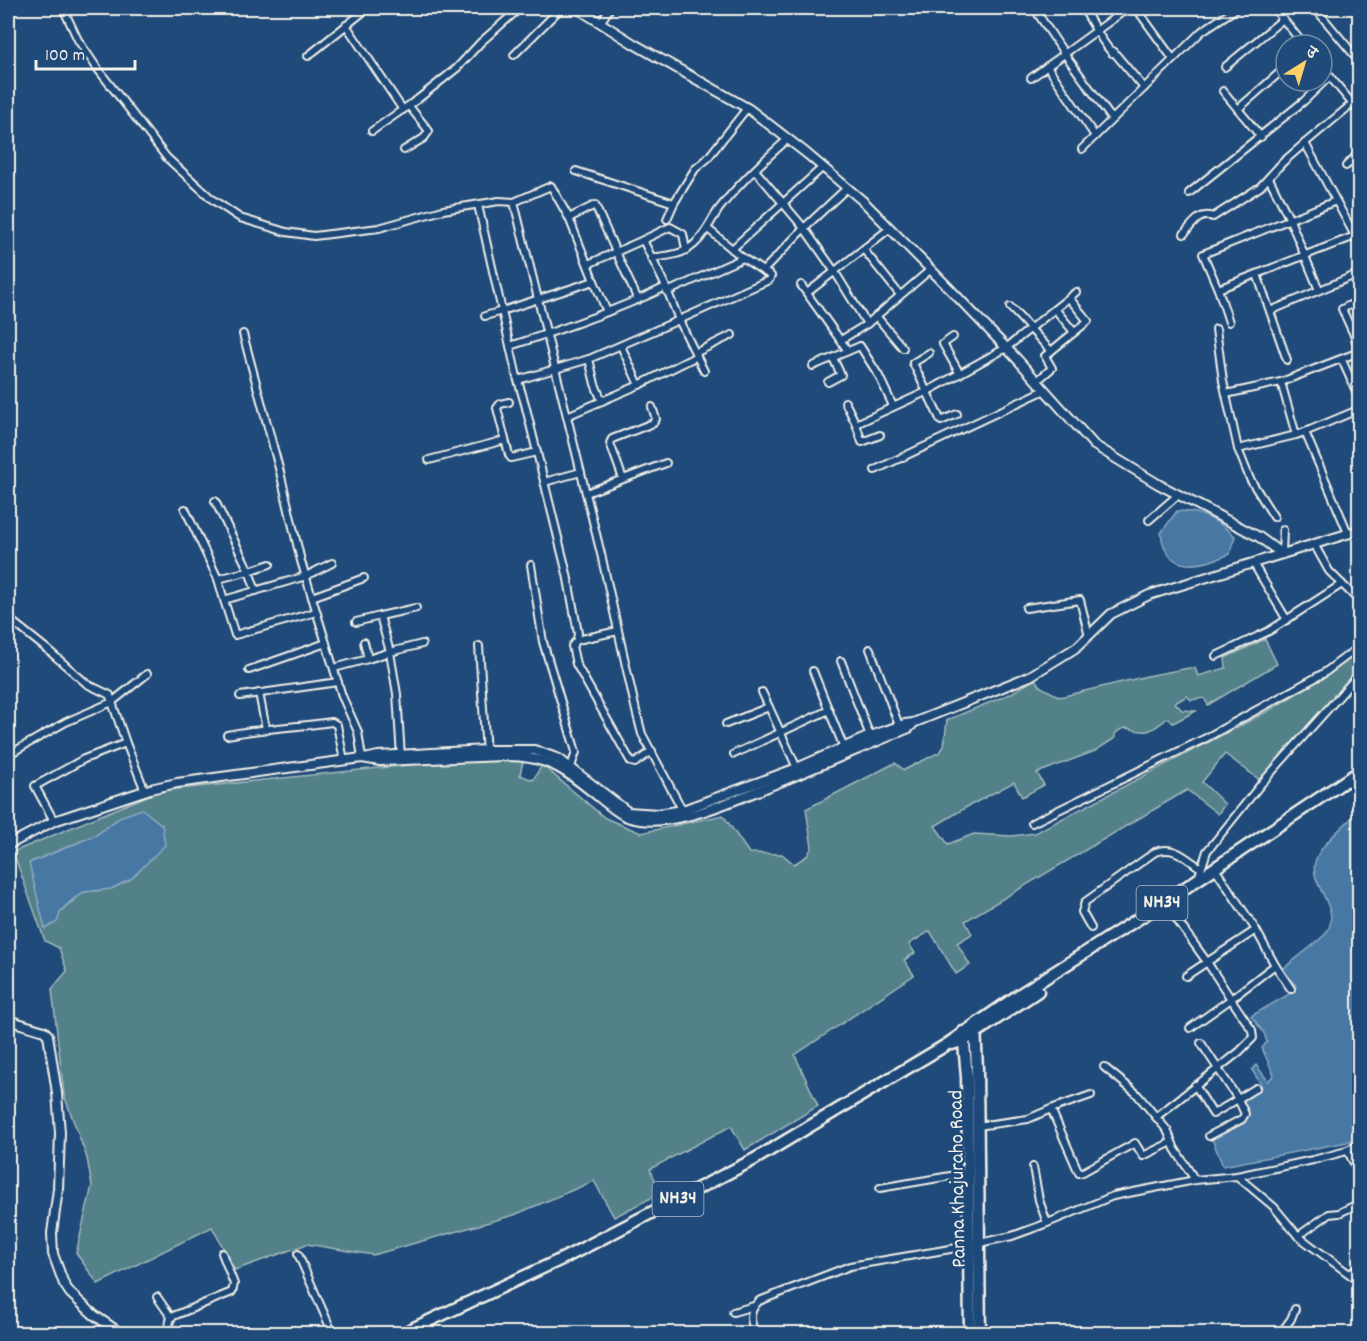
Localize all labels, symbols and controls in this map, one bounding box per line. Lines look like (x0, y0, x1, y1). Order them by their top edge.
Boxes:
scale bar (36, 33, 135, 71)
north arrow (1274, 33, 1334, 93)
text: उ (1300, 41, 1323, 65)
text: 100 m (45, 44, 85, 69)
road number: NH34 (1136, 886, 1188, 920)
street label: Panna Khajuraho Road (942, 1090, 976, 1268)
road number: NH34 (652, 1182, 704, 1216)

